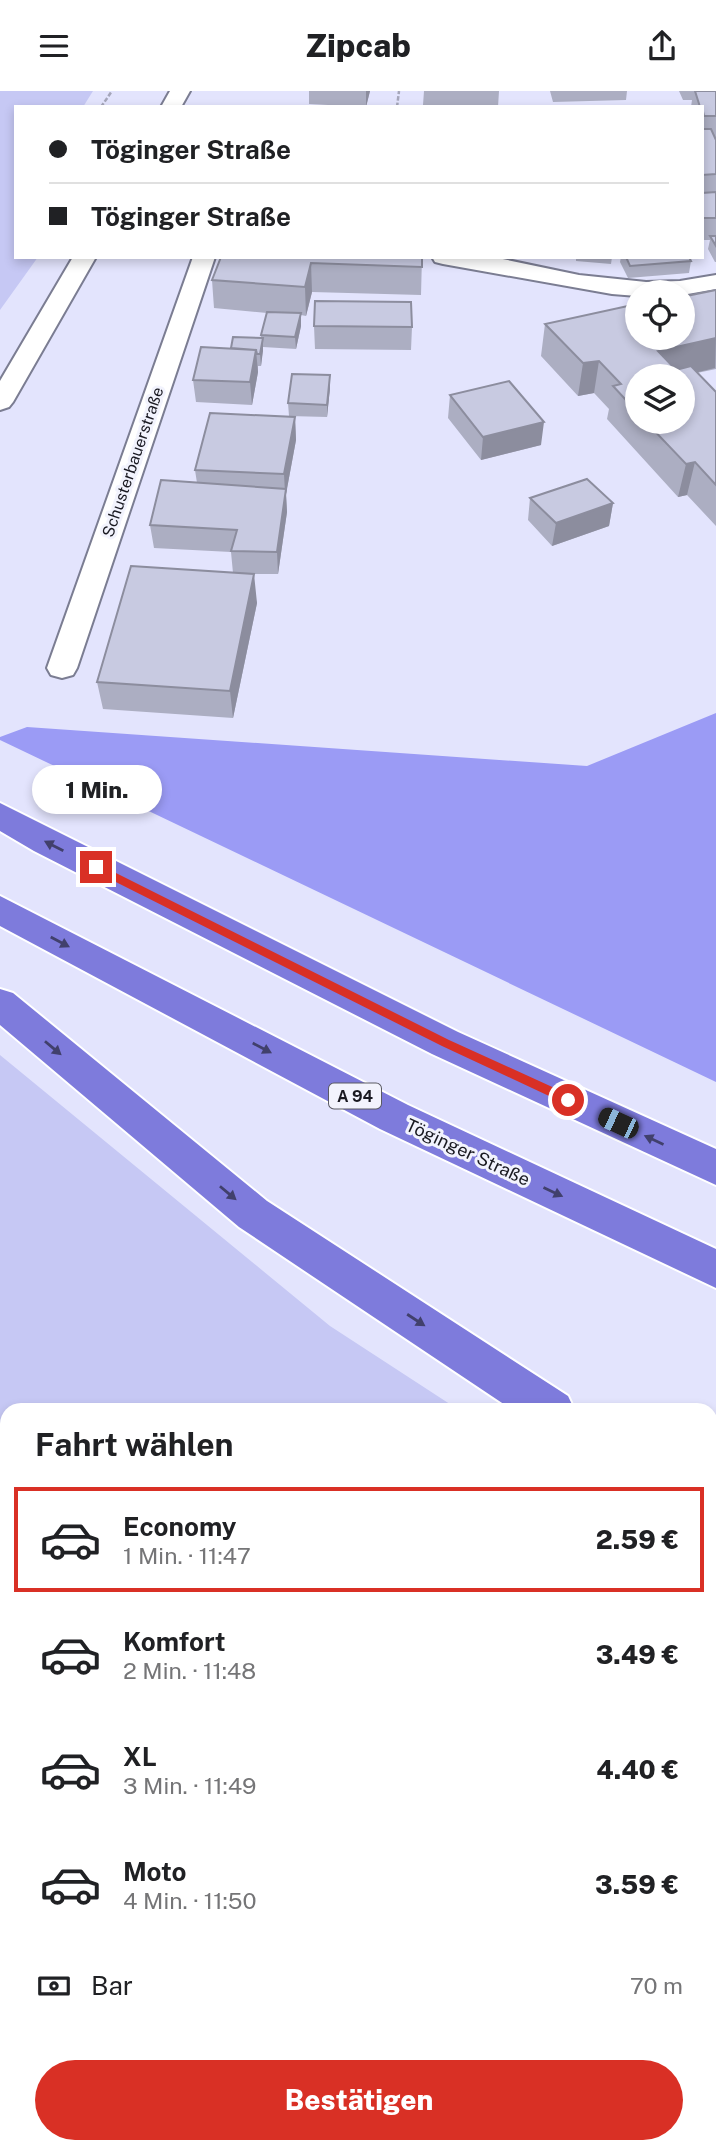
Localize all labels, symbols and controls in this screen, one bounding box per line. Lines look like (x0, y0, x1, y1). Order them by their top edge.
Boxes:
icon: menu (35, 27, 73, 65)
text: Zipcab (305, 27, 411, 64)
icon: share (643, 27, 681, 65)
text: Töginger Straße (91, 134, 291, 165)
text: Töginger Straße (91, 201, 291, 232)
map controls (625, 280, 695, 434)
button: locate (625, 280, 695, 350)
button: layers (625, 364, 695, 434)
street label: Schusterbauerstraße (98, 385, 168, 539)
callout: 1 Min. (31, 765, 161, 815)
text: 1 Min. (65, 776, 129, 803)
one-way arrow (44, 840, 63, 852)
route end (80, 851, 112, 883)
one-way arrow (51, 935, 71, 947)
one-way arrow (44, 1040, 61, 1055)
one-way arrow (252, 1042, 272, 1053)
road number: A 94 (329, 1084, 381, 1109)
route start (552, 1084, 584, 1116)
car (595, 1105, 642, 1141)
street label: Töginger Straße (403, 1114, 533, 1190)
one-way arrow (644, 1134, 664, 1145)
one-way arrow (219, 1185, 236, 1200)
one-way arrow (543, 1187, 563, 1198)
one-way arrow (406, 1314, 426, 1327)
text: Fahrt wählen (35, 1426, 234, 1463)
icon: car (39, 1508, 102, 1571)
text: Economy (123, 1511, 236, 1542)
text: 2.59 € (596, 1524, 679, 1555)
text: 1 Min. · 11:47 (123, 1542, 251, 1569)
icon: car (39, 1623, 102, 1686)
text: Komfort (123, 1626, 225, 1657)
text: 3.49 € (596, 1639, 679, 1670)
text: 2 Min. · 11:48 (123, 1657, 256, 1684)
icon: car (39, 1738, 102, 1801)
text: XL (123, 1741, 157, 1772)
text: 4.40 € (596, 1754, 679, 1785)
text: 3 Min. · 11:49 (123, 1772, 256, 1799)
icon: car (39, 1853, 102, 1916)
text: Moto (123, 1856, 186, 1887)
text: 3.59 € (595, 1869, 679, 1900)
text: 4 Min. · 11:50 (123, 1887, 257, 1914)
icon: cash (35, 1967, 73, 2005)
text: Bar (91, 1970, 133, 2001)
text: 70 m (630, 1972, 683, 1999)
button: Bestätigen (35, 2060, 683, 2140)

